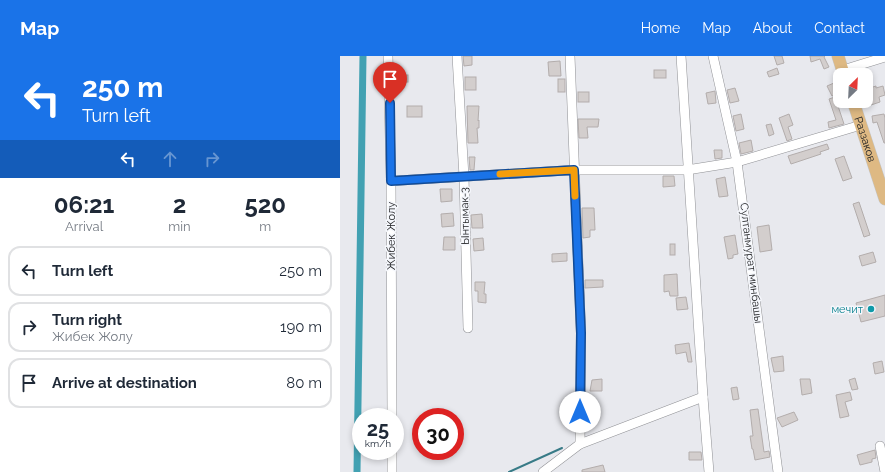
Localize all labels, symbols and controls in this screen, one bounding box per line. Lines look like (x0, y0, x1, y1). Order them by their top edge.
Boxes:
text: Map (20, 17, 59, 39)
text: Home (641, 20, 680, 36)
text: Map (702, 20, 731, 36)
text: About (753, 20, 792, 36)
text: Contact (814, 20, 865, 36)
pin (373, 62, 407, 103)
icon: arrive (379, 68, 401, 90)
north arrow (833, 68, 873, 108)
map controls (833, 68, 873, 108)
text: 250 m (82, 71, 163, 104)
icon: left (16, 72, 68, 124)
text: Turn left (82, 105, 151, 126)
street label: Раззаков (852, 115, 879, 163)
icon: left (117, 148, 139, 170)
icon: ahead (159, 148, 181, 170)
icon: right (201, 148, 223, 170)
street label: Ынтымак-3 (458, 187, 472, 245)
text: 06:21 (54, 190, 114, 219)
text: 2 (173, 190, 186, 219)
text: 520 (245, 190, 286, 219)
street label: Жибек Жолу (385, 202, 398, 270)
street label: Султанмурат минбашы (737, 202, 765, 324)
text: Arrival (65, 219, 103, 234)
text: min (168, 219, 191, 234)
text: m (259, 219, 271, 234)
icon: left (18, 260, 40, 282)
text: Turn left (52, 262, 113, 280)
text: 250 m (279, 262, 322, 280)
place label: мечит (831, 303, 864, 316)
marker: мечит (866, 304, 876, 314)
text: Turn right (52, 311, 122, 329)
icon: right (18, 316, 40, 338)
text: 190 m (280, 318, 322, 336)
text: Жибек Жолу (52, 329, 133, 344)
icon: arrive (18, 372, 40, 394)
text: Arrive at destination (52, 374, 197, 392)
text: 80 m (286, 374, 322, 392)
position arrow (559, 391, 601, 433)
speed limit sign: 30 (412, 408, 464, 460)
text: 25 (367, 417, 389, 441)
text: km/h (365, 438, 391, 449)

